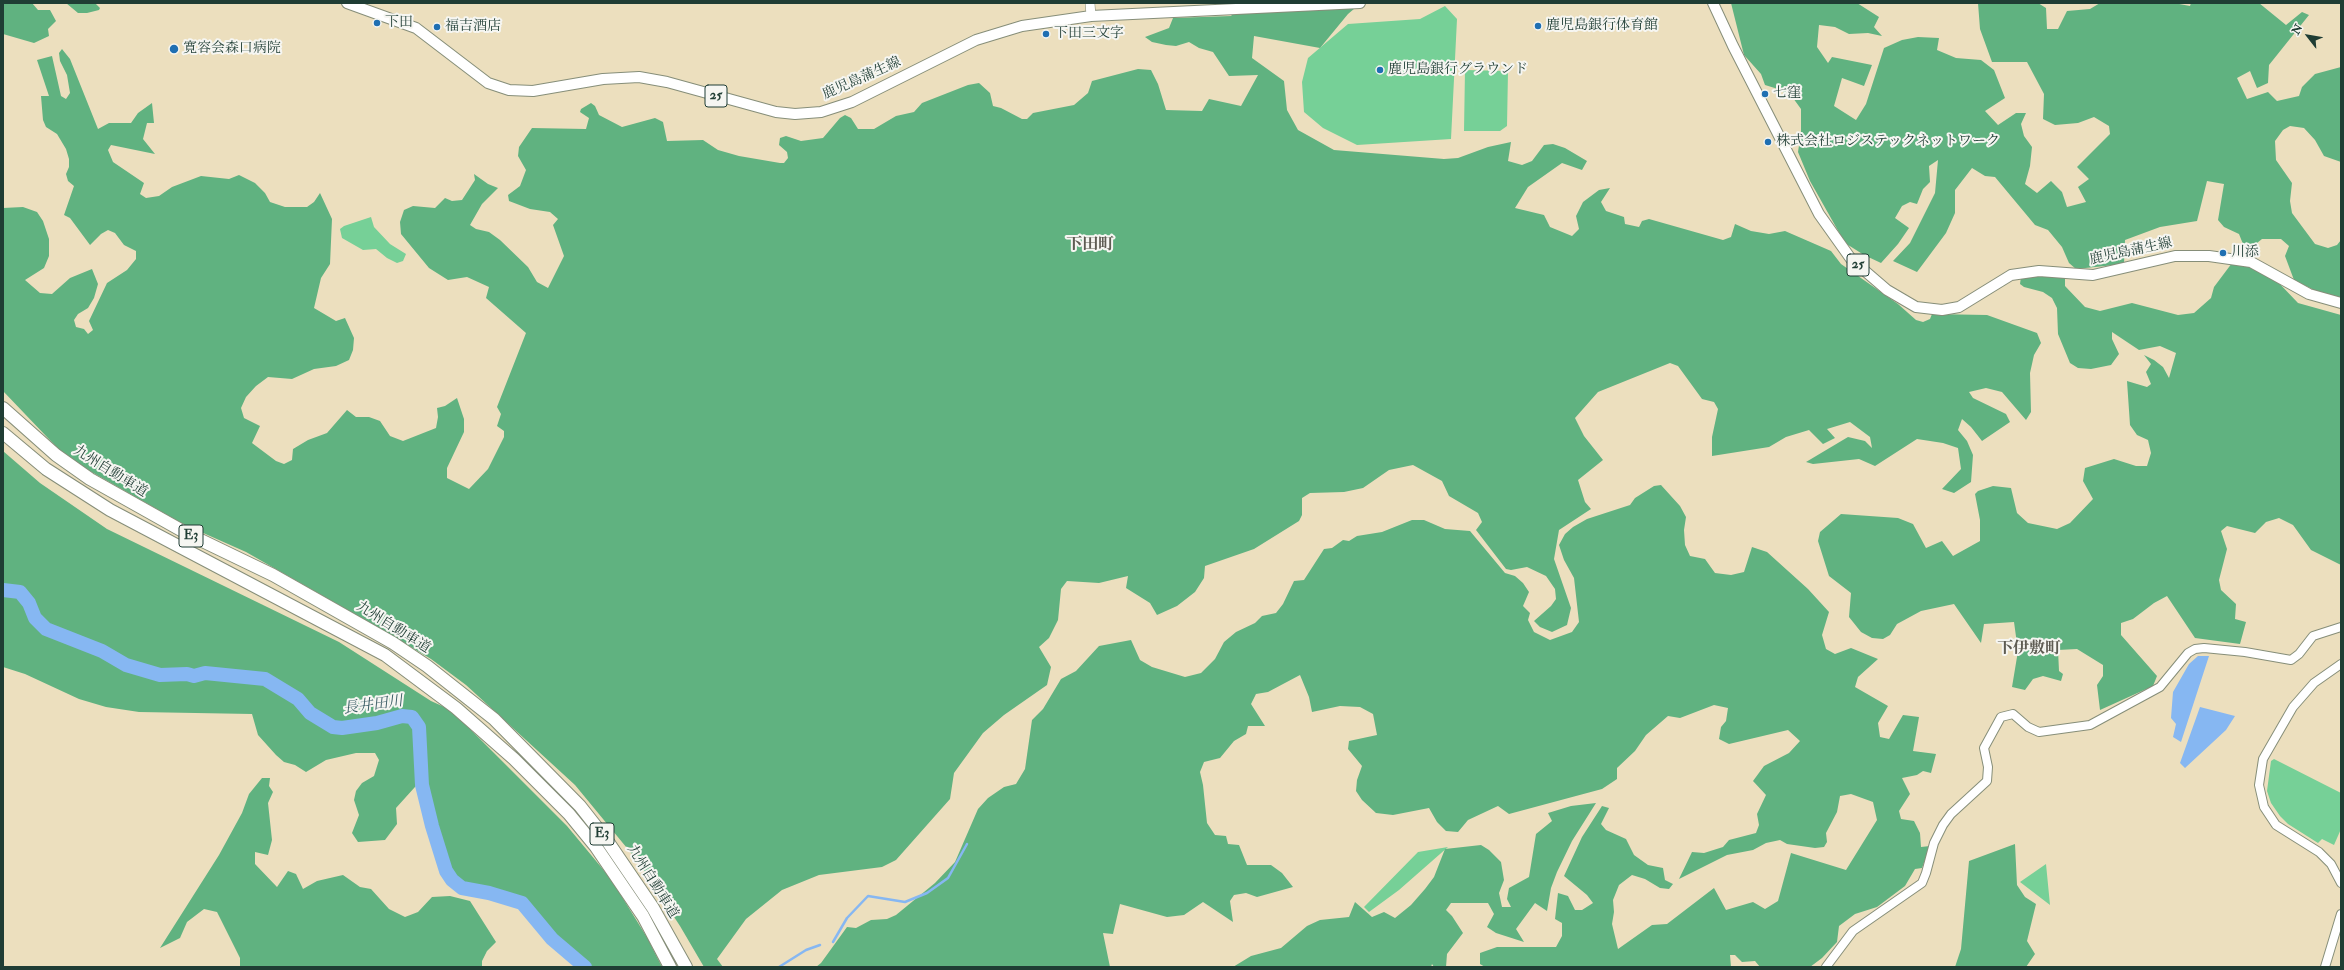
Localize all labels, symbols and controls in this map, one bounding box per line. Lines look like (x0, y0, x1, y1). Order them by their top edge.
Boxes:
place label: 下田 (385, 15, 413, 31)
north arrow (2288, 16, 2328, 56)
marker: 下田 (372, 18, 382, 28)
place label: 鹿児島銀行体育館 (1546, 18, 1658, 34)
place label: 福吉酒店 (445, 19, 501, 35)
marker: 鹿児島銀行体育館 (1533, 21, 1543, 31)
marker: 福吉酒店 (432, 22, 442, 32)
text: N (2289, 22, 2305, 37)
place label: 下田三文字 (1054, 26, 1124, 42)
marker: 下田三文字 (1041, 29, 1051, 39)
place label: 寛容会森口病院 (183, 41, 281, 57)
marker: 寛容会森口病院 (168, 43, 180, 55)
street label: 鹿児島蒲生線 (820, 54, 904, 104)
place label: 鹿児島銀行グラウンド (1388, 62, 1528, 78)
marker: 鹿児島銀行グラウンド (1375, 65, 1385, 75)
road number: 25 (705, 85, 727, 107)
place label: 七窪 (1773, 86, 1801, 102)
marker: 七窪 (1760, 89, 1770, 99)
place label: 株式会社ロジステックネットワーク (1776, 134, 2000, 150)
marker: 株式会社ロジステックネットワーク (1763, 137, 1773, 147)
street label: 鹿児島蒲生線 (2088, 235, 2174, 269)
district label: 下田町 (1066, 236, 1114, 256)
place label: 川添 (2231, 245, 2259, 261)
marker: 川添 (2218, 248, 2228, 258)
road number: 25 (1847, 254, 1869, 276)
street label: 九州自動車道 (70, 443, 150, 501)
road number: E3 (179, 525, 203, 547)
street label: 九州自動車道 (353, 599, 433, 657)
district label: 下伊敷町 (1997, 640, 2061, 660)
water label: 長井田川 (342, 693, 404, 719)
road number: E3 (590, 823, 614, 845)
street label: 九州自動車道 (623, 842, 681, 922)

